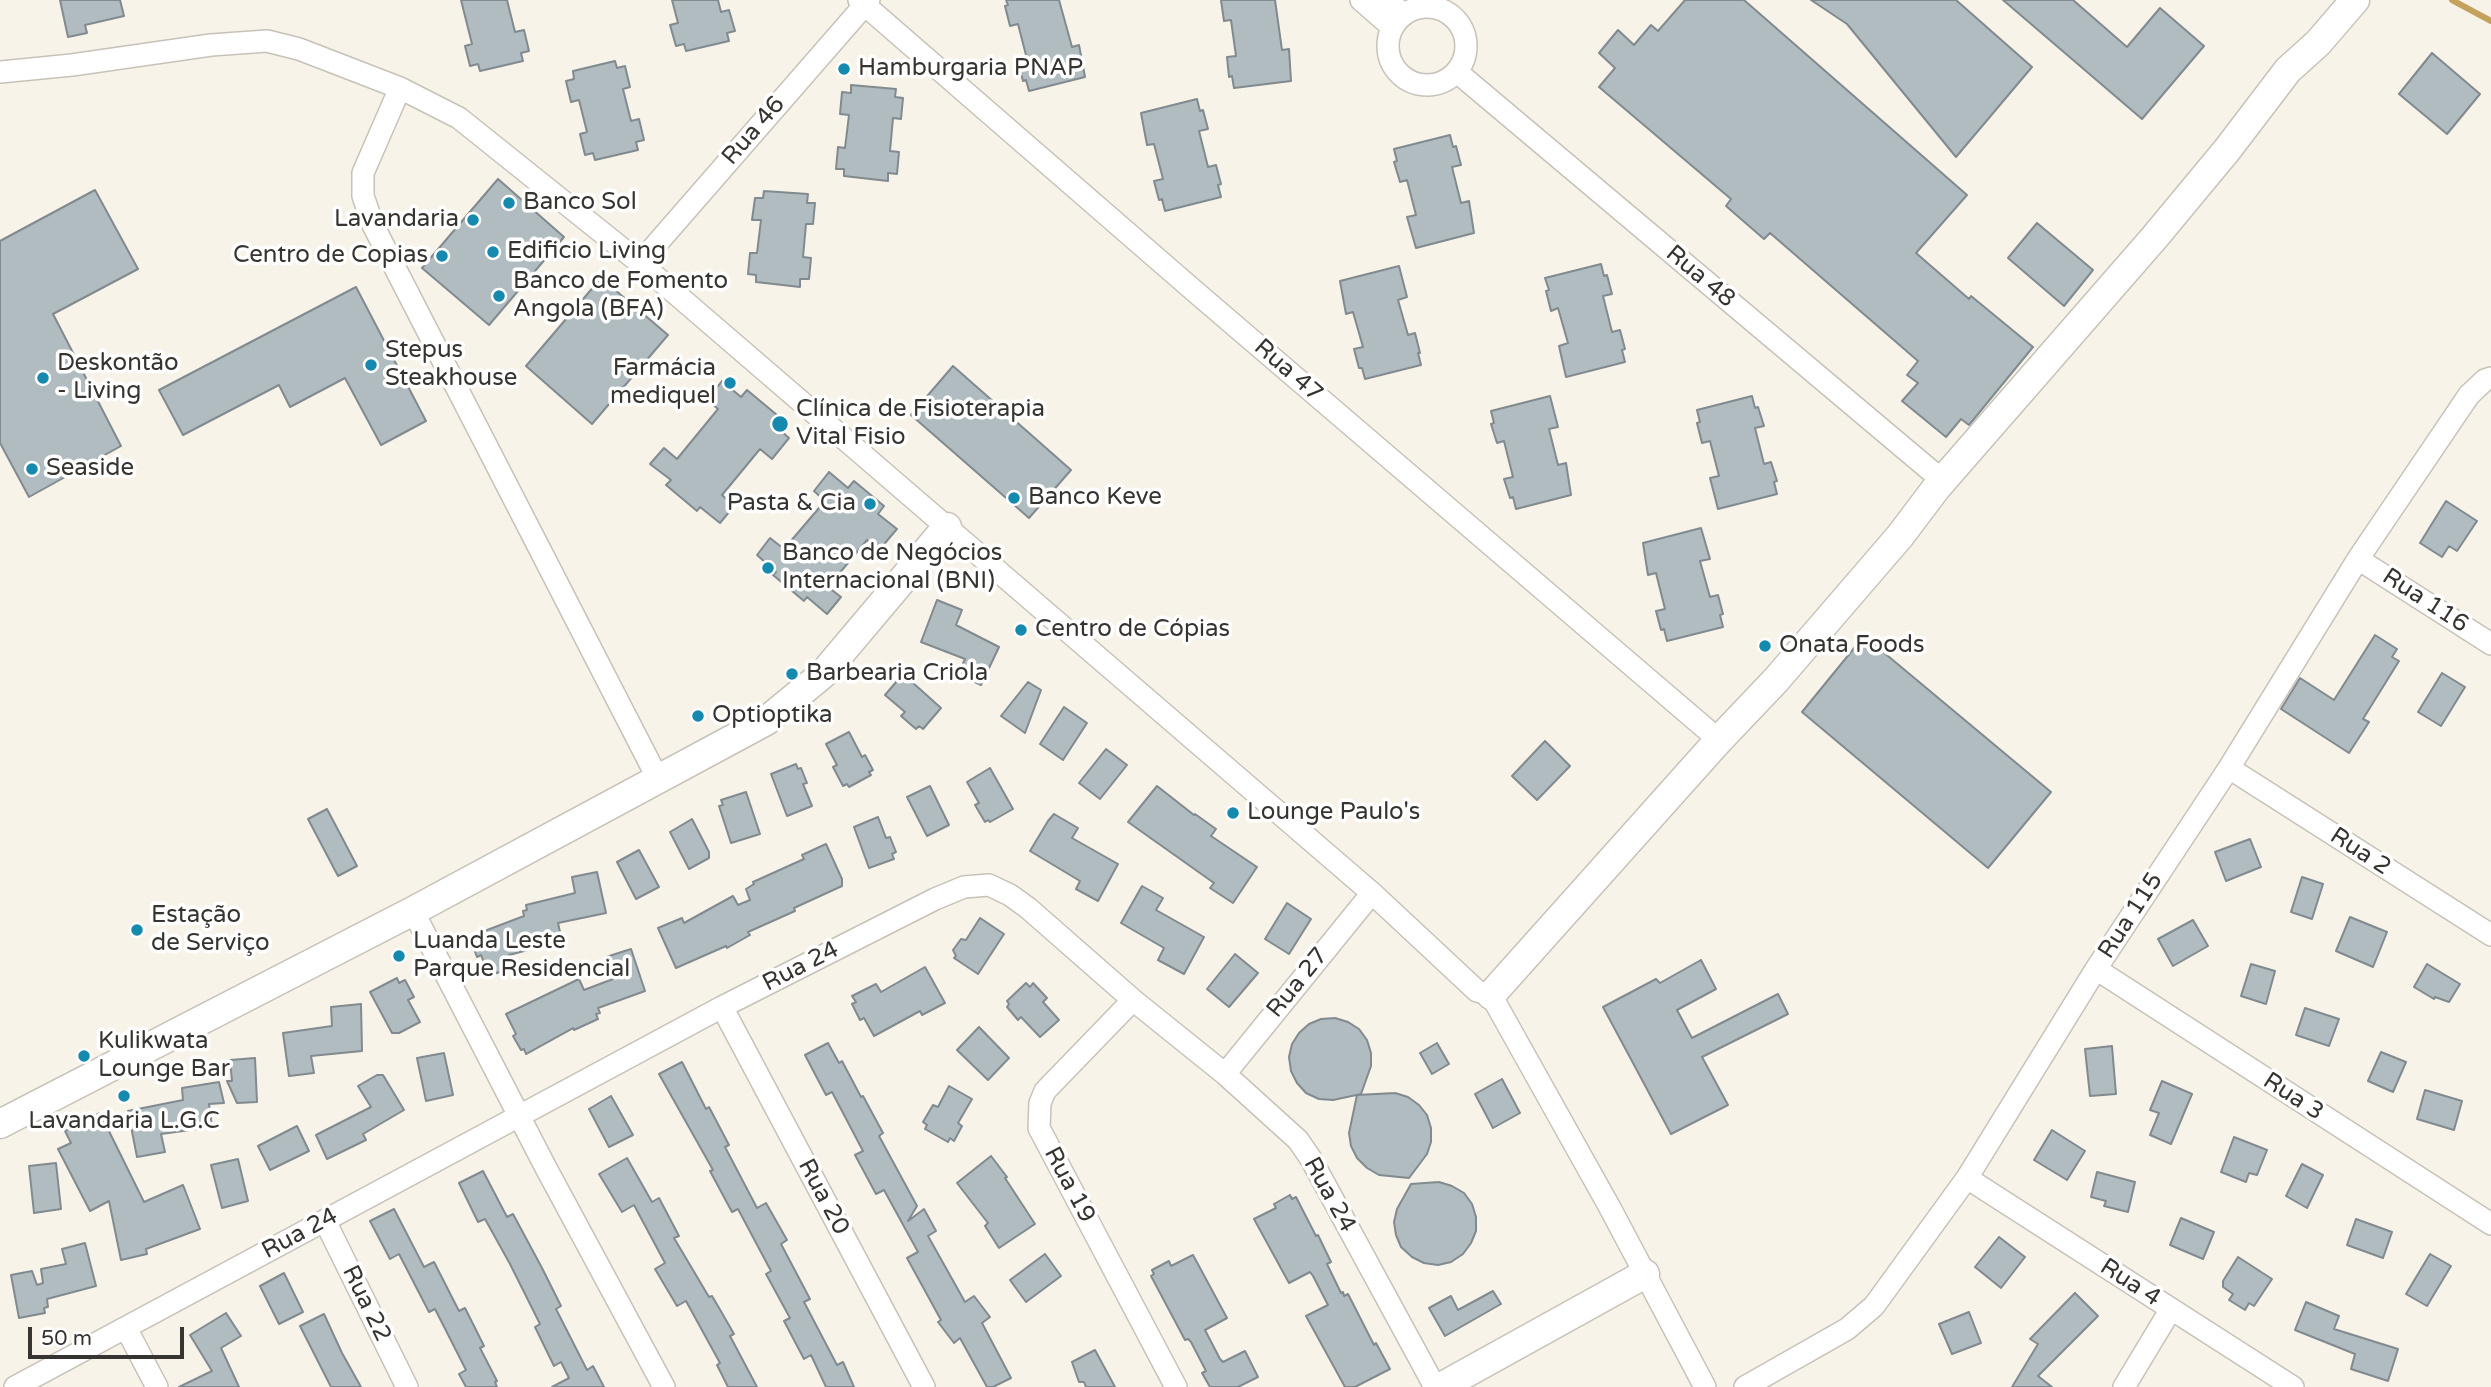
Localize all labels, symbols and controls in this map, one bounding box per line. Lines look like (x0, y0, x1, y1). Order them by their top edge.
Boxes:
place label: Hamburgaria PNAP (858, 55, 1083, 83)
marker: Hamburgaria PNAP (836, 61, 852, 77)
street label: Rua 46 (716, 91, 792, 171)
place label: Banco Sol (523, 189, 637, 217)
marker: Banco Sol (501, 195, 517, 211)
place label: Lavandaria (334, 206, 459, 234)
marker: Lavandaria (465, 212, 481, 228)
place label: Edificio Living (507, 238, 666, 266)
street label: Rua 48 (1659, 240, 1741, 314)
place label: Centro de Copias (233, 242, 428, 270)
marker: Edificio Living (485, 244, 501, 260)
marker: Centro de Copias (434, 248, 450, 264)
place label: Banco de Fomento Angola (BFA) (513, 268, 728, 324)
marker: Banco de Fomento Angola (BFA) (491, 288, 507, 304)
street label: Rua 47 (1248, 333, 1328, 409)
place label: Stepus Steakhouse (385, 337, 517, 393)
place label: Deskontão - Living (57, 350, 179, 406)
place label: Farmácia mediquel (610, 355, 716, 411)
marker: Stepus Steakhouse (363, 357, 379, 373)
marker: Deskontão - Living (35, 370, 51, 386)
marker: Farmácia mediquel (722, 375, 738, 391)
place label: Clínica de Fisioterapia Vital Fisio (796, 396, 1045, 452)
marker: Clínica de Fisioterapia Vital Fisio (770, 414, 790, 434)
place label: Seaside (46, 455, 134, 483)
marker: Seaside (24, 461, 40, 477)
place label: Banco Keve (1028, 484, 1162, 512)
place label: Pasta & Cia (727, 490, 856, 518)
marker: Banco Keve (1006, 490, 1022, 506)
marker: Pasta & Cia (862, 496, 878, 512)
place label: Banco de Negócios Internacional (BNI) (782, 540, 1002, 596)
marker: Banco de Negócios Internacional (BNI) (760, 560, 776, 576)
street label: Rua 116 (2377, 563, 2473, 639)
place label: Centro de Cópias (1035, 616, 1230, 644)
marker: Centro de Cópias (1013, 622, 1029, 638)
place label: Onata Foods (1779, 632, 1924, 660)
marker: Onata Foods (1757, 638, 1773, 654)
place label: Barbearia Criola (806, 660, 988, 688)
marker: Barbearia Criola (784, 666, 800, 682)
place label: Optioptika (712, 702, 833, 730)
marker: Optioptika (690, 708, 706, 724)
place label: Lounge Paulo's (1247, 799, 1420, 827)
marker: Lounge Paulo's (1225, 805, 1241, 821)
street label: Rua 2 (2324, 822, 2396, 882)
street label: Rua 115 (2093, 868, 2169, 964)
place label: Estação de Serviço (151, 902, 270, 958)
marker: Estação de Serviço (129, 922, 145, 938)
place label: Luanda Leste Parque Residencial (413, 928, 630, 984)
street label: Rua 24 (758, 936, 844, 998)
street label: Rua 27 (1261, 942, 1335, 1024)
marker: Luanda Leste Parque Residencial (391, 948, 407, 964)
place label: Kulikwata Lounge Bar (98, 1028, 230, 1084)
marker: Kulikwata Lounge Bar (76, 1048, 92, 1064)
street label: Rua 3 (2257, 1067, 2329, 1127)
marker: Lavandaria L.G.C (116, 1088, 132, 1104)
place label: Lavandaria L.G.C (28, 1108, 220, 1136)
street label: Rua 19 (1037, 1142, 1101, 1228)
street label: Rua 24 (1297, 1152, 1361, 1238)
street label: Rua 20 (791, 1154, 855, 1240)
street label: Rua 24 (257, 1202, 343, 1266)
street label: Rua 4 (2094, 1253, 2166, 1313)
street label: Rua 22 (335, 1261, 397, 1347)
scale bar (32, 1314, 187, 1358)
text: 50 m (41, 1326, 92, 1351)

